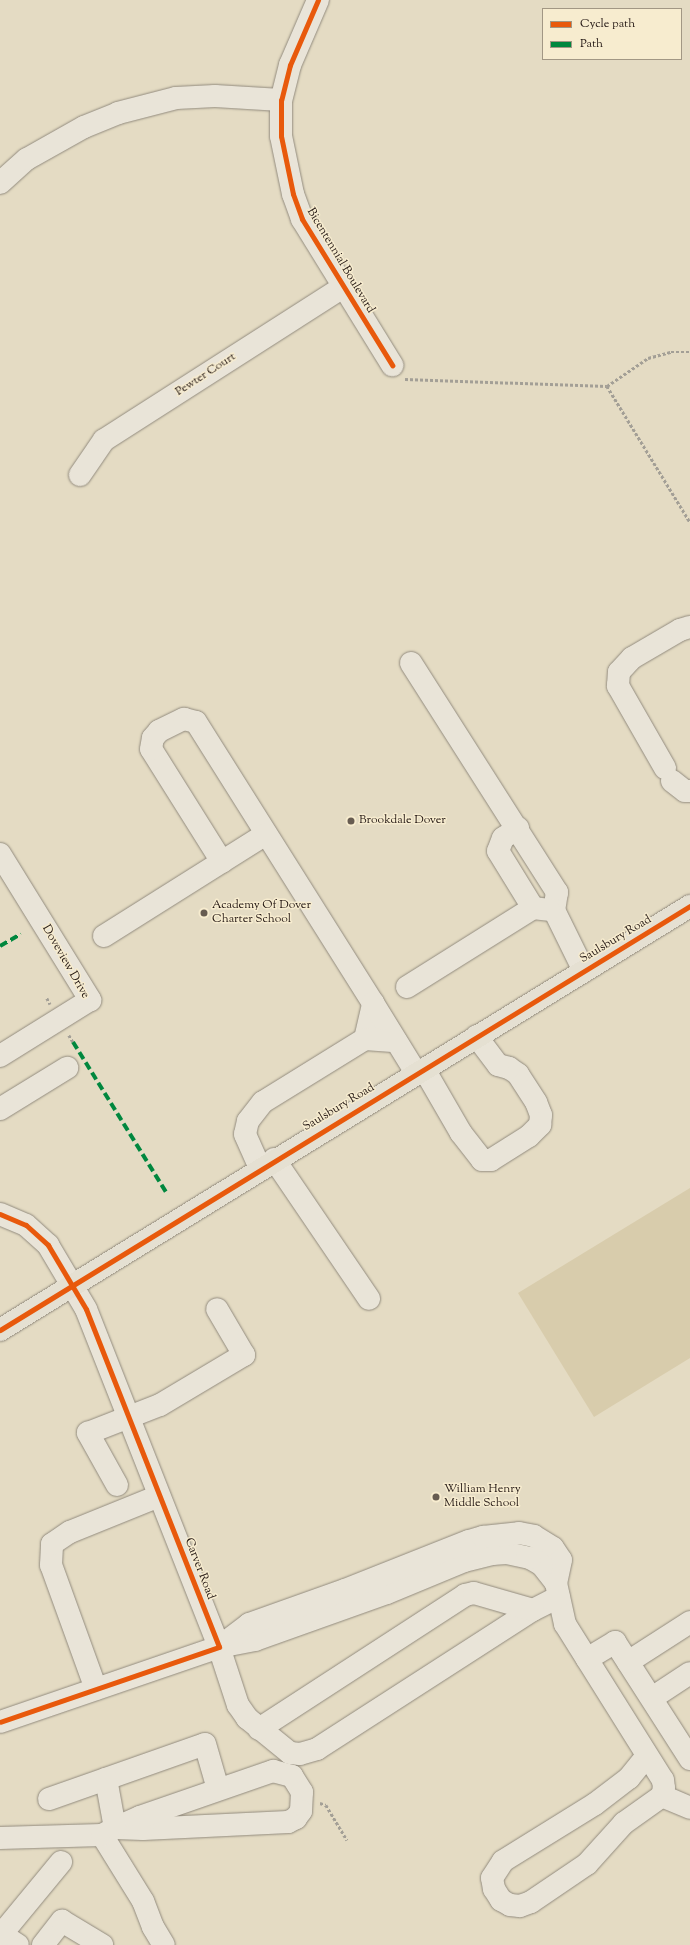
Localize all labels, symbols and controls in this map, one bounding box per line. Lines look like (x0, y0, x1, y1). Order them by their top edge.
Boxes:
legend (542, 8, 682, 60)
text: Cycle path (580, 15, 635, 33)
text: Path (580, 35, 603, 53)
street label: Bicentennial Boulevard (303, 206, 377, 316)
street label: Pewter Court (173, 350, 239, 400)
place label: Brookdale Dover (359, 814, 446, 828)
marker: Brookdale Dover (346, 816, 356, 826)
place label: Academy Of Dover Charter School (212, 899, 311, 927)
marker: Academy Of Dover Charter School (199, 908, 209, 918)
street label: Saulsbury Road (578, 913, 654, 967)
street label: Doveview Drive (38, 923, 92, 1001)
street label: Saulsbury Road (301, 1081, 377, 1135)
place label: William Henry Middle School (444, 1483, 521, 1511)
marker: William Henry Middle School (431, 1492, 441, 1502)
street label: Carver Road (181, 1536, 217, 1602)

